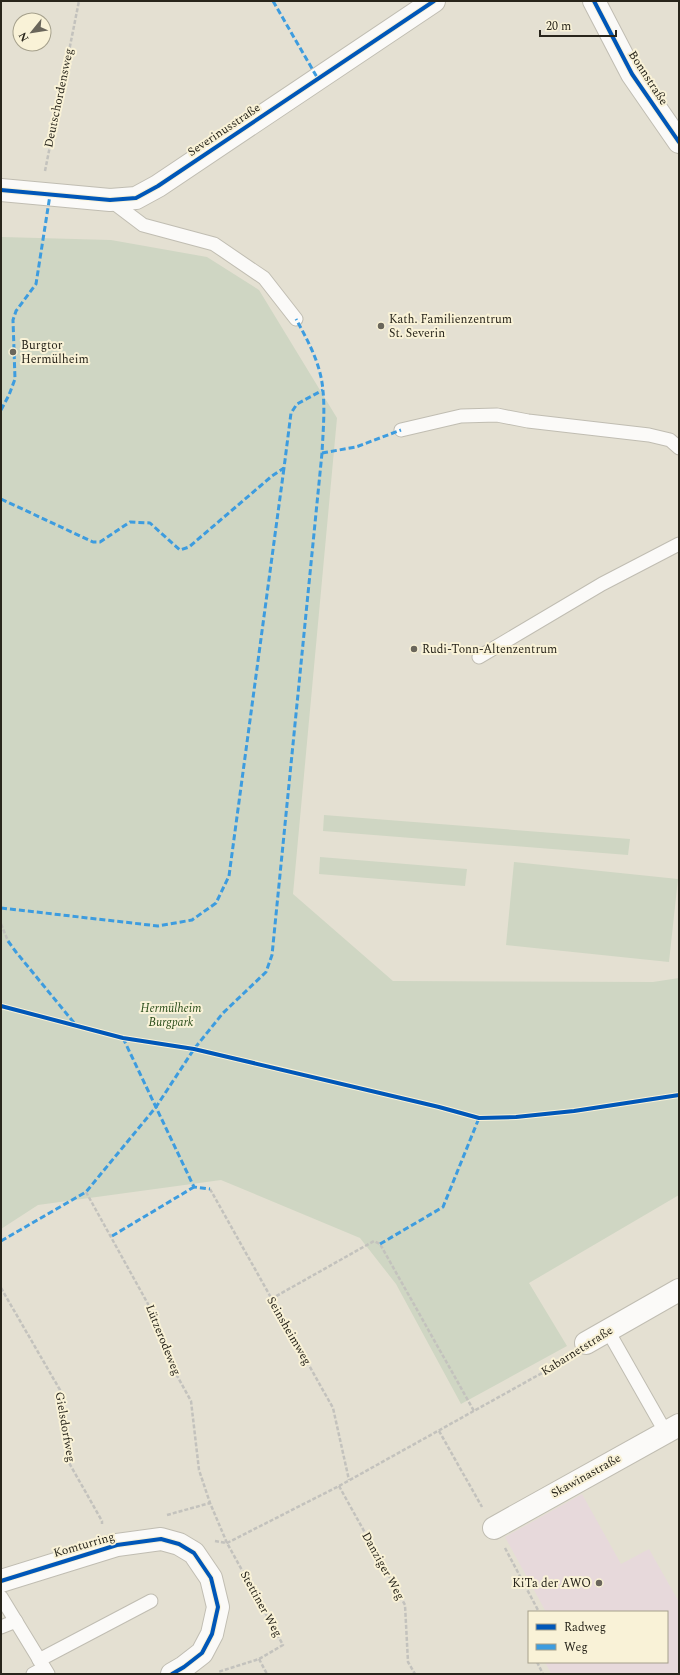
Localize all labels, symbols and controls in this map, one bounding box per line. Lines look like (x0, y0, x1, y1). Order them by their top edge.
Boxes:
north arrow (12, 12, 52, 52)
scale bar (540, 12, 616, 38)
text: 20 m (546, 17, 571, 36)
text: N (14, 29, 33, 45)
street label: Deutschordensweg (39, 46, 79, 150)
street label: Bonnstraße (623, 47, 673, 109)
street label: Severinusstraße (184, 98, 264, 162)
place label: Kath. Familienzentrum St. Severin (389, 310, 512, 343)
marker: Kath. Familienzentrum St. Severin (376, 321, 386, 331)
place label: Burgtor Hermülheim (21, 336, 89, 369)
marker: Burgtor Hermülheim (8, 347, 18, 357)
place label: Rudi-Tonn-Altenzentrum (422, 640, 557, 659)
marker: Rudi-Tonn-Altenzentrum (409, 644, 419, 654)
park label: Hermülheim Burgpark (140, 999, 202, 1032)
street label: Seinsheimweg (262, 1293, 316, 1369)
street label: Lützerodeweg (140, 1302, 186, 1378)
street label: Kabarnetstraße (537, 1321, 617, 1381)
street label: Gielsdorfweg (49, 1390, 81, 1464)
street label: Skawinastraße (547, 1449, 625, 1503)
street label: Komturring (51, 1527, 117, 1563)
street label: Danziger Weg (356, 1528, 410, 1604)
street label: Stettiner Weg (235, 1567, 287, 1641)
place label: KiTa der AWO (512, 1574, 591, 1593)
marker: KiTa der AWO (594, 1578, 604, 1588)
legend (528, 1611, 668, 1663)
text: Radweg (564, 1618, 606, 1637)
text: Weg (564, 1638, 588, 1657)

